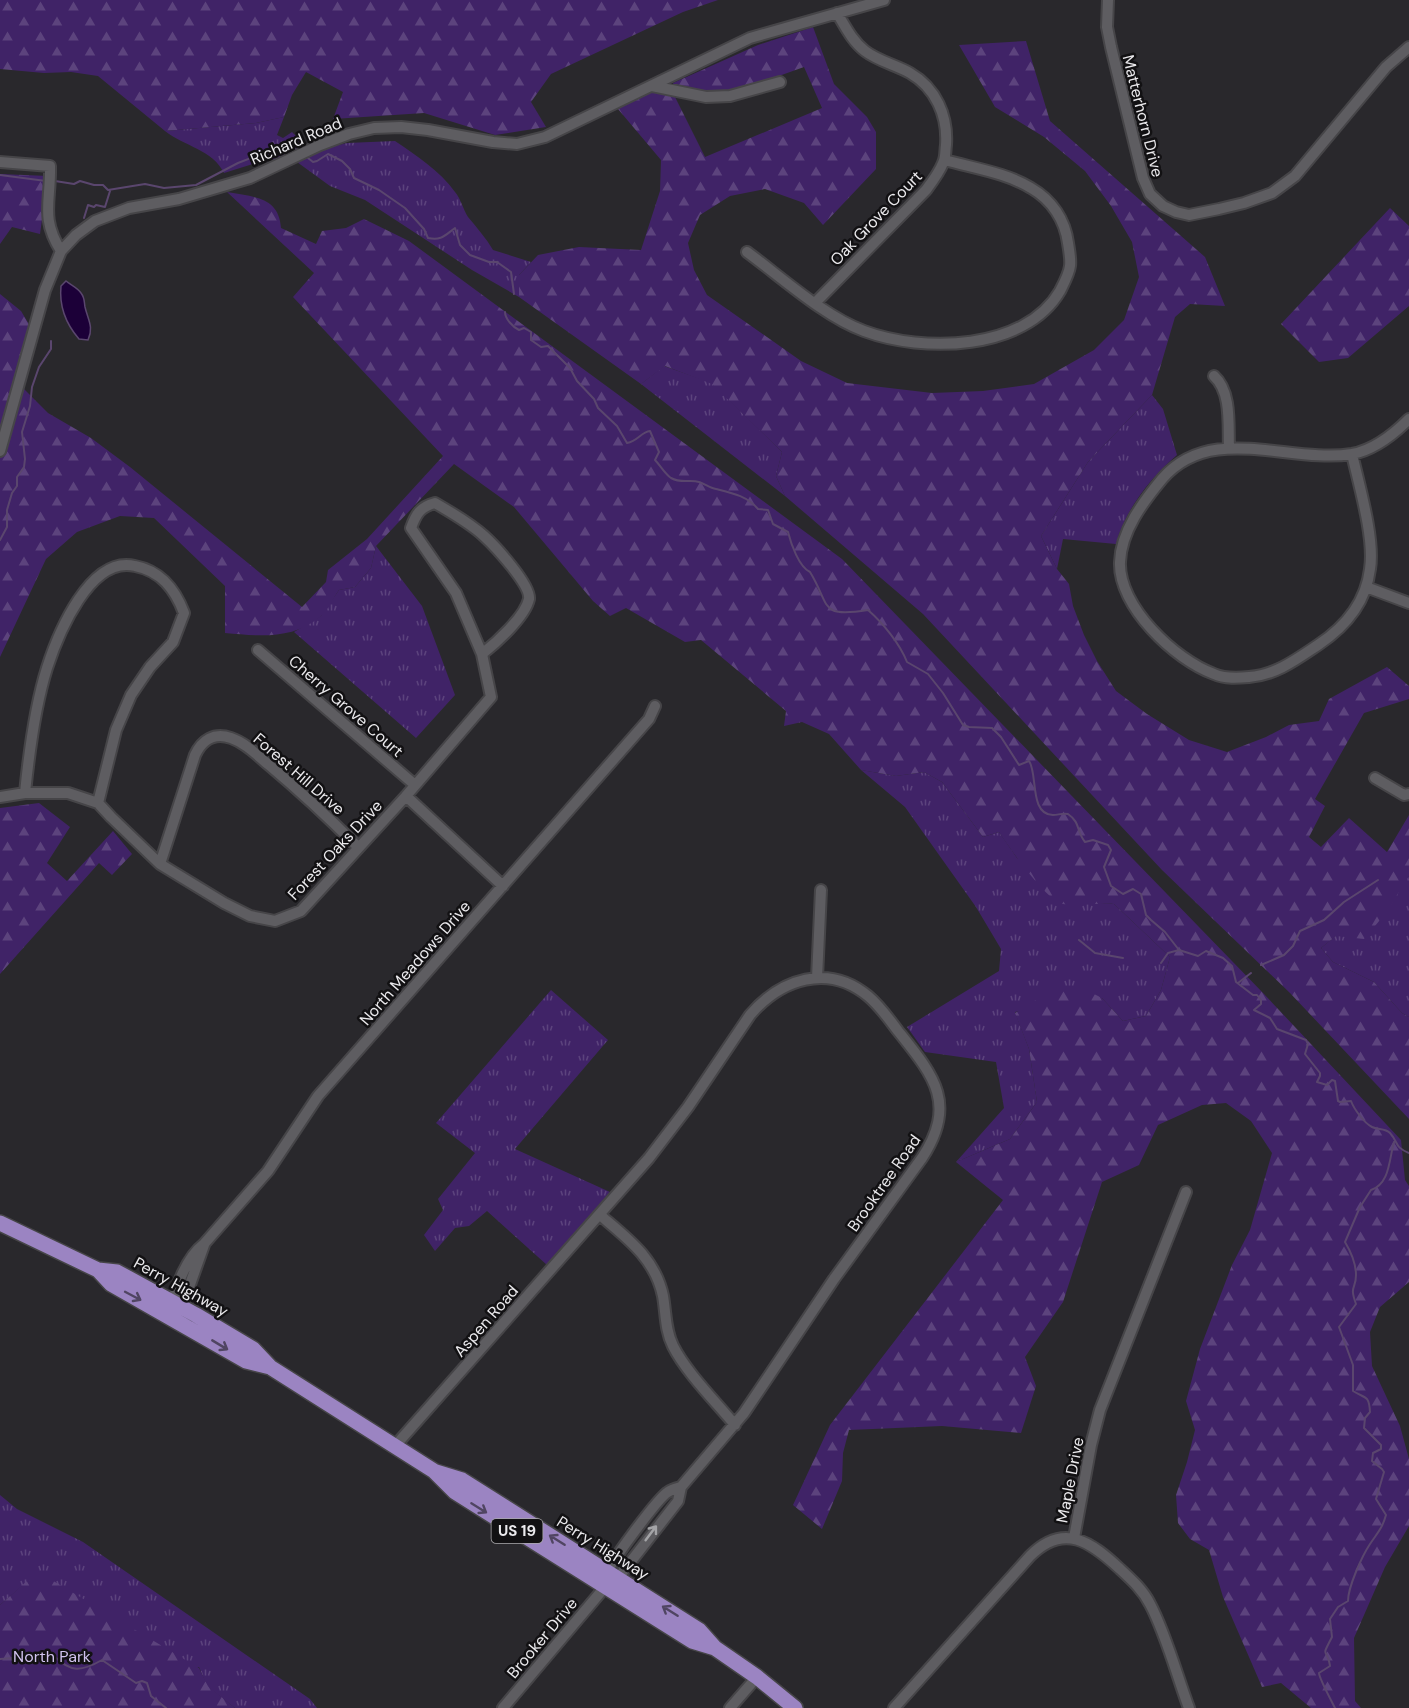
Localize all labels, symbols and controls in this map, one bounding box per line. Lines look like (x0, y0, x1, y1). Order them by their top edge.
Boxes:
street label: Matterhorn Drive (1118, 53, 1168, 179)
street label: Richard Road (247, 112, 345, 170)
street label: Oak Grove Court (825, 166, 927, 270)
street label: Cherry Grove Court (284, 650, 408, 762)
street label: Forest Hill Drive (249, 728, 349, 820)
street label: Forest Oaks Drive (283, 795, 387, 905)
street label: North Meadows Drive (355, 896, 475, 1030)
street label: Brooktree Road (843, 1130, 925, 1236)
street label: Perry Highway (130, 1252, 232, 1322)
street label: Aspen Road (449, 1281, 523, 1361)
one-way arrow (124, 1291, 142, 1302)
one-way arrow (211, 1339, 228, 1351)
street label: Maple Drive (1051, 1435, 1089, 1525)
one-way arrow (470, 1502, 487, 1514)
street label: Perry Highway (553, 1511, 653, 1585)
road number: US 19 (492, 1519, 542, 1543)
one-way arrow (644, 1525, 657, 1541)
one-way arrow (549, 1533, 566, 1545)
street label: Brooker Drive (502, 1593, 582, 1683)
one-way arrow (662, 1605, 679, 1617)
park label: North Park (13, 1646, 91, 1667)

